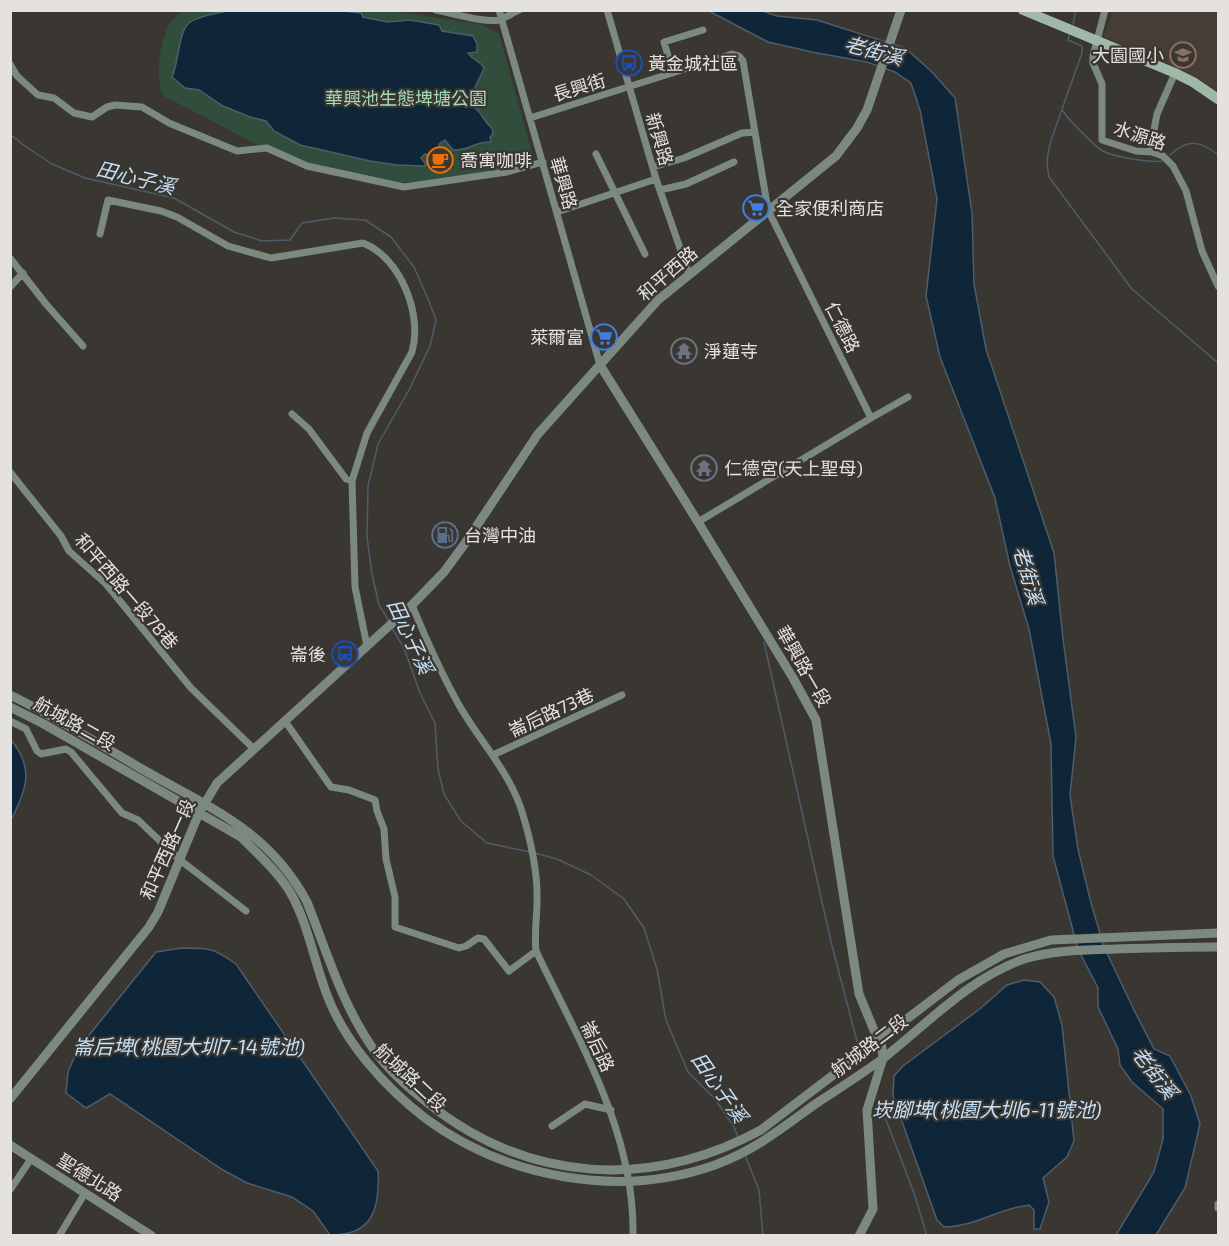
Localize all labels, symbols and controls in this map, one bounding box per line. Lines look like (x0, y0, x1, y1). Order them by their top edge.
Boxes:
water label: 老街溪 (842, 31, 909, 70)
school or university icon: 大園國小 (1168, 40, 1198, 70)
place label: 大園國小 (1092, 44, 1164, 66)
bus stop icon: 黃金城社區 (614, 48, 644, 78)
place label: 黃金城社區 (648, 52, 738, 74)
street label: 長興街 (550, 69, 608, 105)
park label: 華興池生態埤塘公園 (325, 87, 487, 109)
street label: 新興路 (642, 110, 678, 168)
street label: 水源路 (1111, 116, 1169, 154)
cafe icon: 喬寓咖啡 (425, 145, 455, 175)
place label: 喬寓咖啡 (460, 149, 532, 171)
street label: 華興路 (546, 154, 582, 212)
water label: 田心子溪 (94, 156, 181, 199)
supermarket icon: 全家便利商店 (741, 193, 771, 223)
place label: 全家便利商店 (776, 197, 884, 219)
street label: 和平西路 (633, 241, 701, 305)
street label: 仁德路 (821, 298, 865, 356)
supermarket icon: 萊爾富 (589, 322, 619, 352)
place label: 萊爾富 (530, 326, 584, 348)
temple icon: 淨蓮寺 (669, 336, 699, 366)
place label: 淨蓮寺 (704, 340, 758, 362)
temple icon: 仁德宮(天上聖母) (689, 453, 719, 483)
place label: 仁德宮(天上聖母) (724, 457, 863, 479)
fuel station icon: 台灣中油 (430, 520, 460, 550)
place label: 台灣中油 (464, 524, 536, 546)
street label: 和平西路一段78巷 (71, 529, 183, 653)
water label: 老街溪 (1009, 543, 1050, 610)
water label: 田心子溪 (383, 595, 440, 680)
street label: 華興路一段 (772, 622, 836, 710)
bus stop icon: 崙後 (330, 639, 360, 669)
place label: 崙後 (290, 643, 326, 665)
street label: 崙后路73巷 (505, 683, 597, 741)
street label: 航城路二段 (30, 692, 120, 754)
street label: 和平西路一段 (135, 795, 199, 903)
street label: 航城路二段 (826, 1009, 912, 1081)
street label: 崙后路 (577, 1017, 619, 1075)
water label: 崙后埤(桃園大圳7-14號池) (73, 1034, 305, 1058)
street label: 航城路二段 (371, 1038, 451, 1116)
water label: 老街溪 (1127, 1041, 1185, 1105)
water label: 田心子溪 (687, 1047, 754, 1129)
water label: 崁腳埤(桃園大圳6-11號池) (872, 1097, 1102, 1121)
street label: 聖德北路 (54, 1149, 126, 1205)

